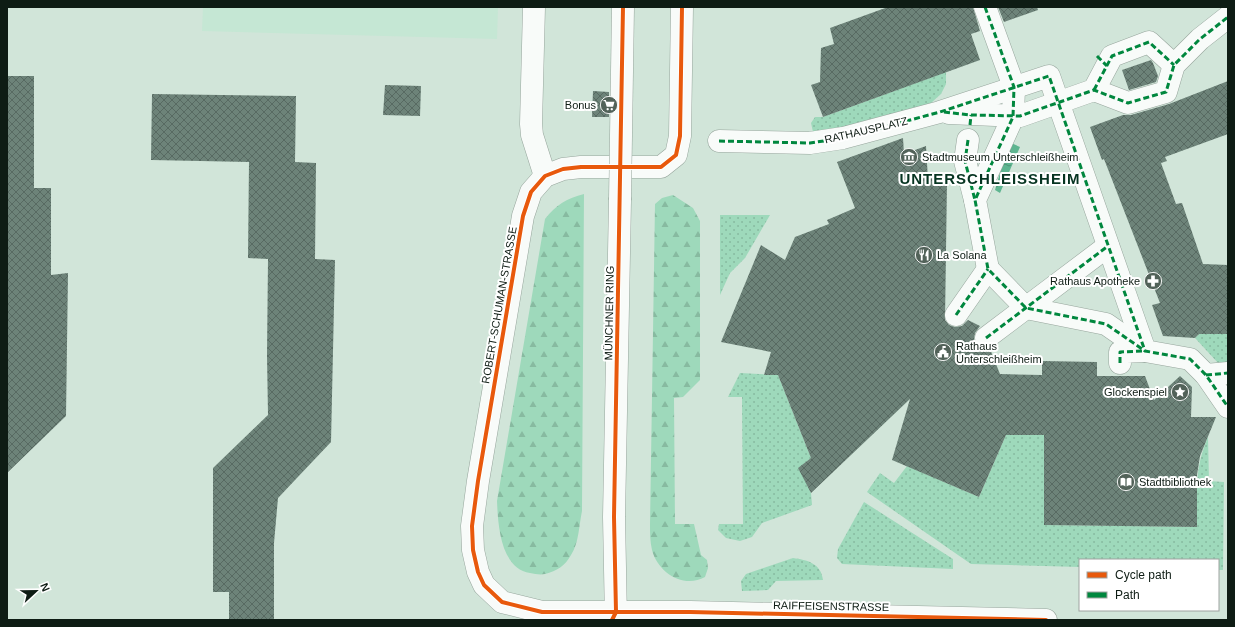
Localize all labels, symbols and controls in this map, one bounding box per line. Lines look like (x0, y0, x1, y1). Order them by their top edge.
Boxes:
supermarket icon: Bonus (599, 95, 619, 115)
place label: Bonus (565, 99, 596, 111)
street label: RATHAUSPLATZ (823, 115, 909, 145)
museum icon: Stadtmuseum Unterschleißheim (899, 147, 919, 167)
place label: Stadtmuseum Unterschleißheim (922, 151, 1079, 163)
district label: UNTERSCHLEISSHEIM (899, 170, 1081, 187)
street label: ROBERT-SCHUMAN-STRASSE (479, 226, 519, 384)
restaurant icon: La Solana (914, 245, 934, 265)
place label: La Solana (937, 249, 987, 261)
street label: MÜNCHNER RING (602, 266, 616, 360)
pharmacy icon: Rathaus Apotheke (1143, 271, 1163, 291)
place label: Rathaus Apotheke (1050, 275, 1140, 287)
place label: Rathaus Unterschleißheim (956, 340, 1042, 365)
public building icon: Rathaus Unterschleißheim (933, 342, 953, 362)
place icon: Glockenspiel (1170, 382, 1190, 402)
place label: Glockenspiel (1104, 386, 1167, 398)
library icon: Stadtbibliothek (1116, 472, 1136, 492)
place label: Stadtbibliothek (1139, 476, 1212, 488)
legend (1079, 559, 1219, 611)
text: Cycle path (1115, 568, 1172, 582)
north arrow (16, 571, 56, 611)
text: N (38, 581, 52, 593)
text: Path (1115, 588, 1140, 602)
street label: RAIFFEISENSTRASSE (773, 599, 889, 613)

